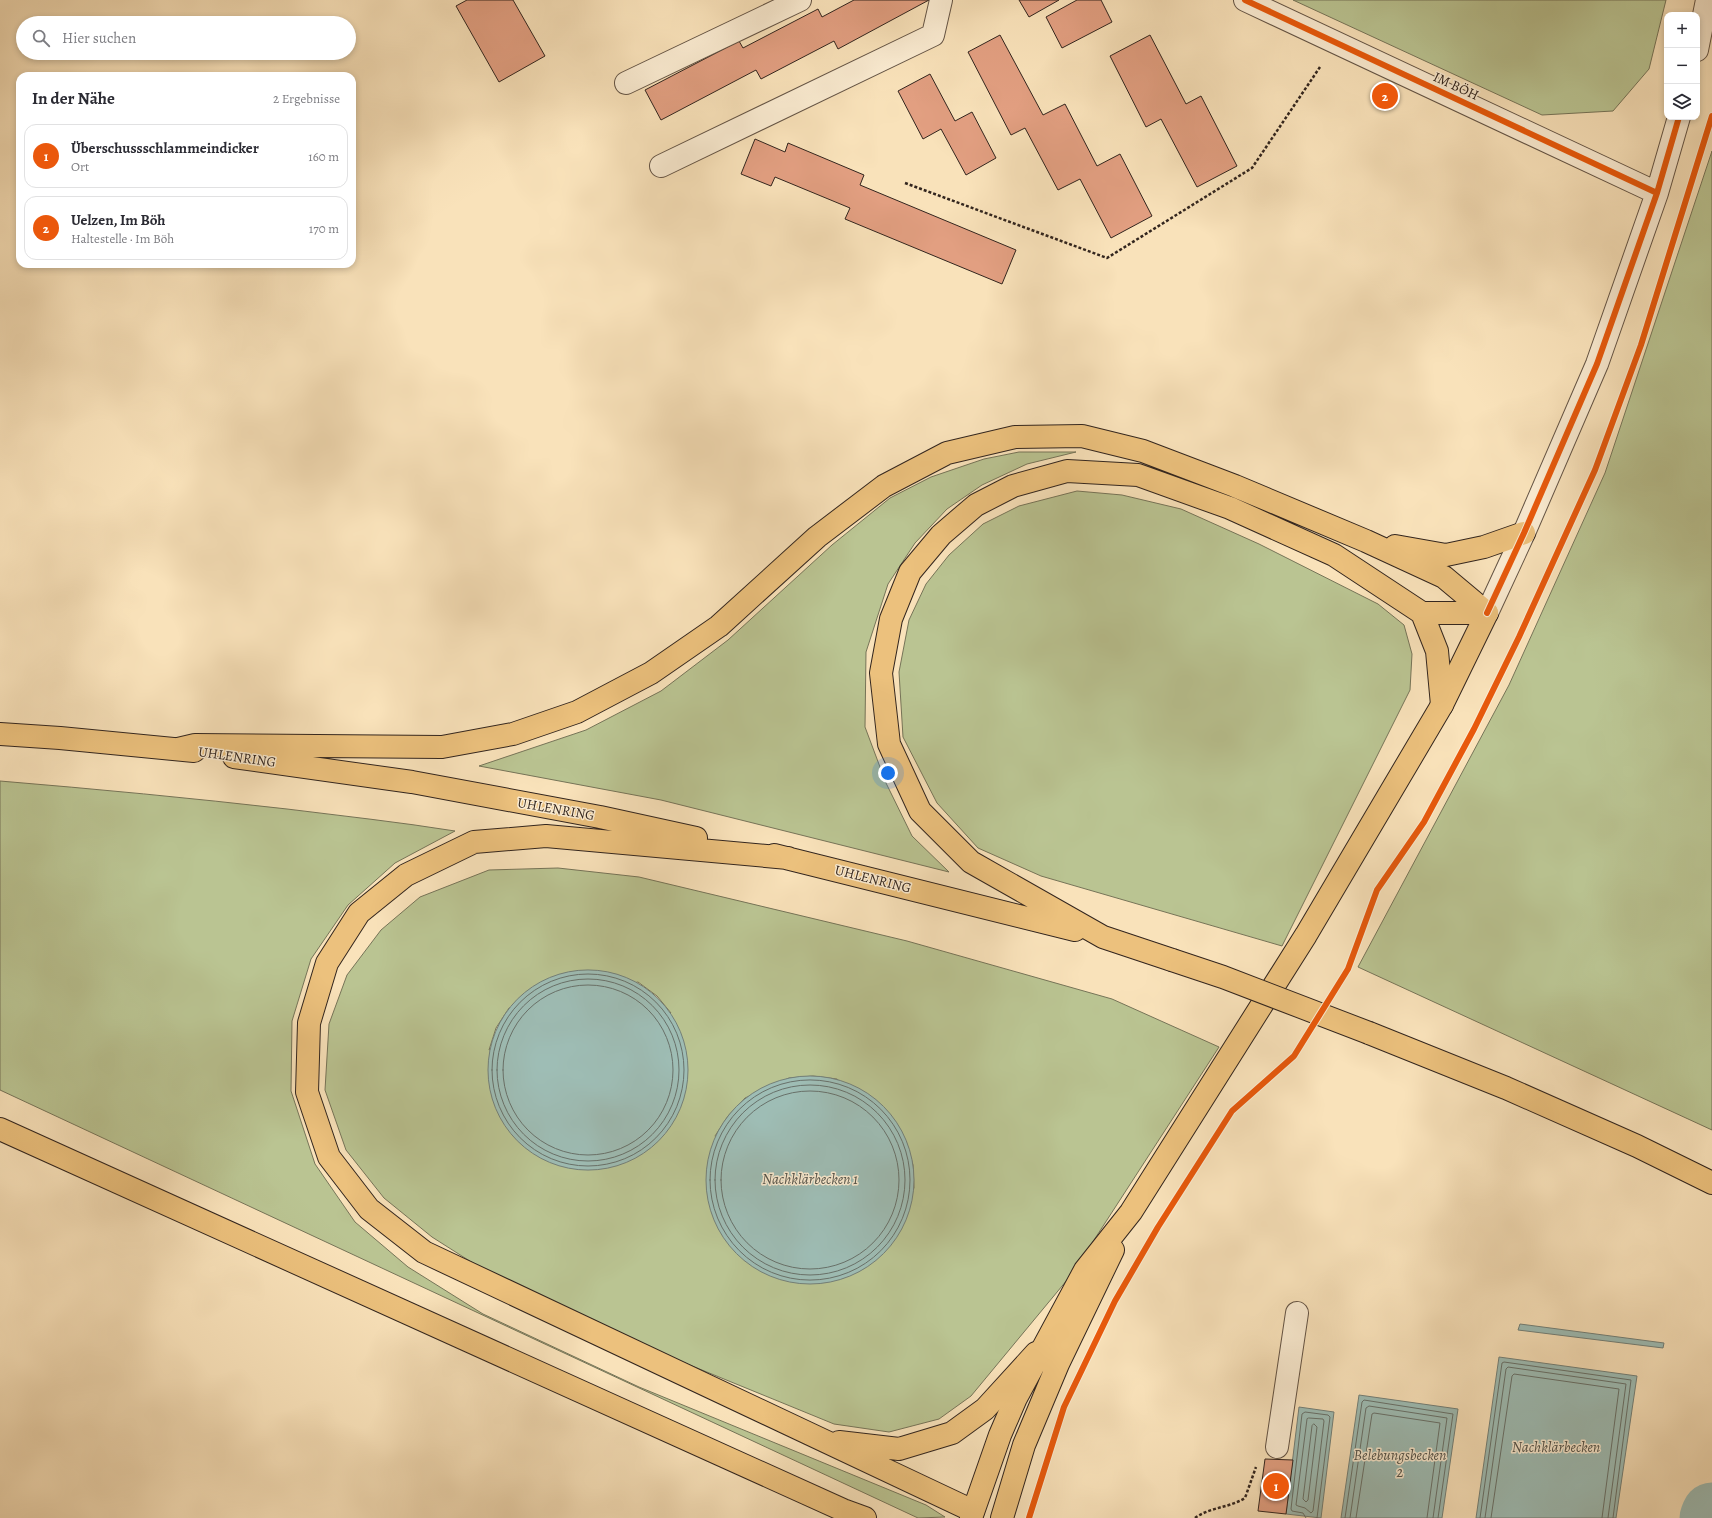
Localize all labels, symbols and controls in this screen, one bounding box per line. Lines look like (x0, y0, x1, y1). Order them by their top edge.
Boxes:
map controls (1664, 12, 1700, 120)
button: + (1664, 12, 1700, 48)
search box (16, 16, 356, 60)
icon: search (30, 27, 52, 49)
text: Hier suchen (62, 28, 136, 48)
button: − (1664, 48, 1700, 84)
street label: IM BÖH (1430, 67, 1482, 105)
pin: 2 (1372, 81, 1398, 111)
button: layers (1664, 84, 1700, 120)
text: In der Nähe (32, 87, 115, 110)
text: 2 Ergebnisse (273, 90, 340, 107)
text: Überschussschlammeindicker (71, 138, 259, 158)
text: 1 (44, 148, 48, 165)
text: 160 m (308, 148, 339, 165)
text: Ort (71, 158, 89, 175)
text: Uelzen, Im Böh (71, 210, 166, 230)
text: 2 (43, 220, 49, 237)
text: 170 m (309, 220, 339, 237)
text: Haltestelle · Im Böh (71, 230, 174, 247)
street label: UHLENRING (197, 742, 277, 772)
your location (878, 763, 898, 783)
street label: UHLENRING (516, 793, 596, 825)
street label: UHLENRING (833, 860, 913, 898)
water label: Nachklärbecken 1 (762, 1169, 858, 1189)
water label: Nachklärbecken (1512, 1437, 1600, 1457)
water label: Belebungsbecken 2 (1354, 1445, 1446, 1482)
pin: 1 (1263, 1471, 1289, 1501)

